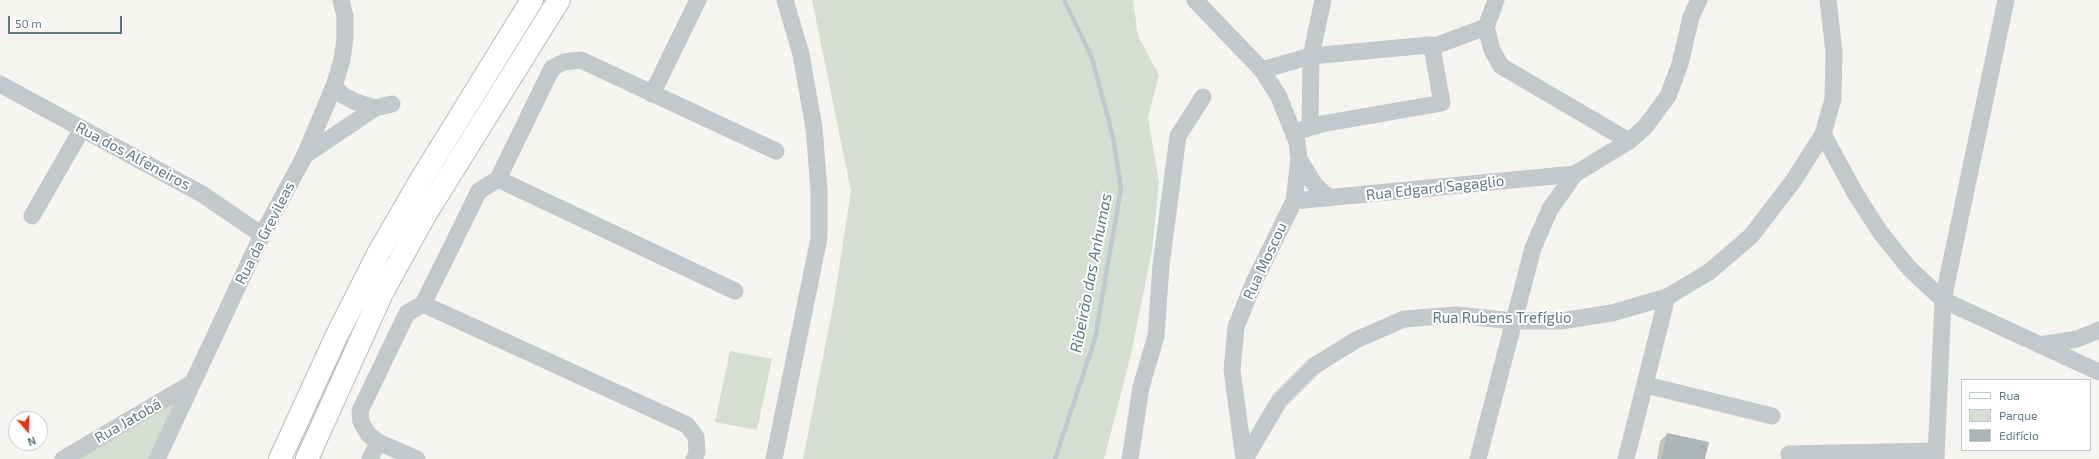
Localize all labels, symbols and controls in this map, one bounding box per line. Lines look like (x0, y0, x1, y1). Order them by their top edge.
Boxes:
scale bar (10, 8, 124, 34)
text: 50 m (15, 16, 42, 30)
street label: Rua dos Alfeneiros (73, 118, 193, 194)
street label: Rua Edgard Sagaglio (1365, 172, 1505, 204)
street label: Rua da Grevileas (231, 179, 299, 287)
water label: Ribeirão das Anhumas (1066, 192, 1116, 354)
street label: Rua Moscou (1239, 220, 1291, 302)
street label: Rua Rubens Trefíglio (1432, 309, 1572, 327)
legend (1961, 379, 2091, 451)
text: Rua (1999, 388, 2020, 402)
street label: Rua Jatobá (92, 395, 164, 447)
text: Parque (1999, 408, 2037, 422)
north arrow (8, 411, 48, 451)
text: Edifício (1999, 428, 2039, 442)
text: N (26, 434, 38, 449)

